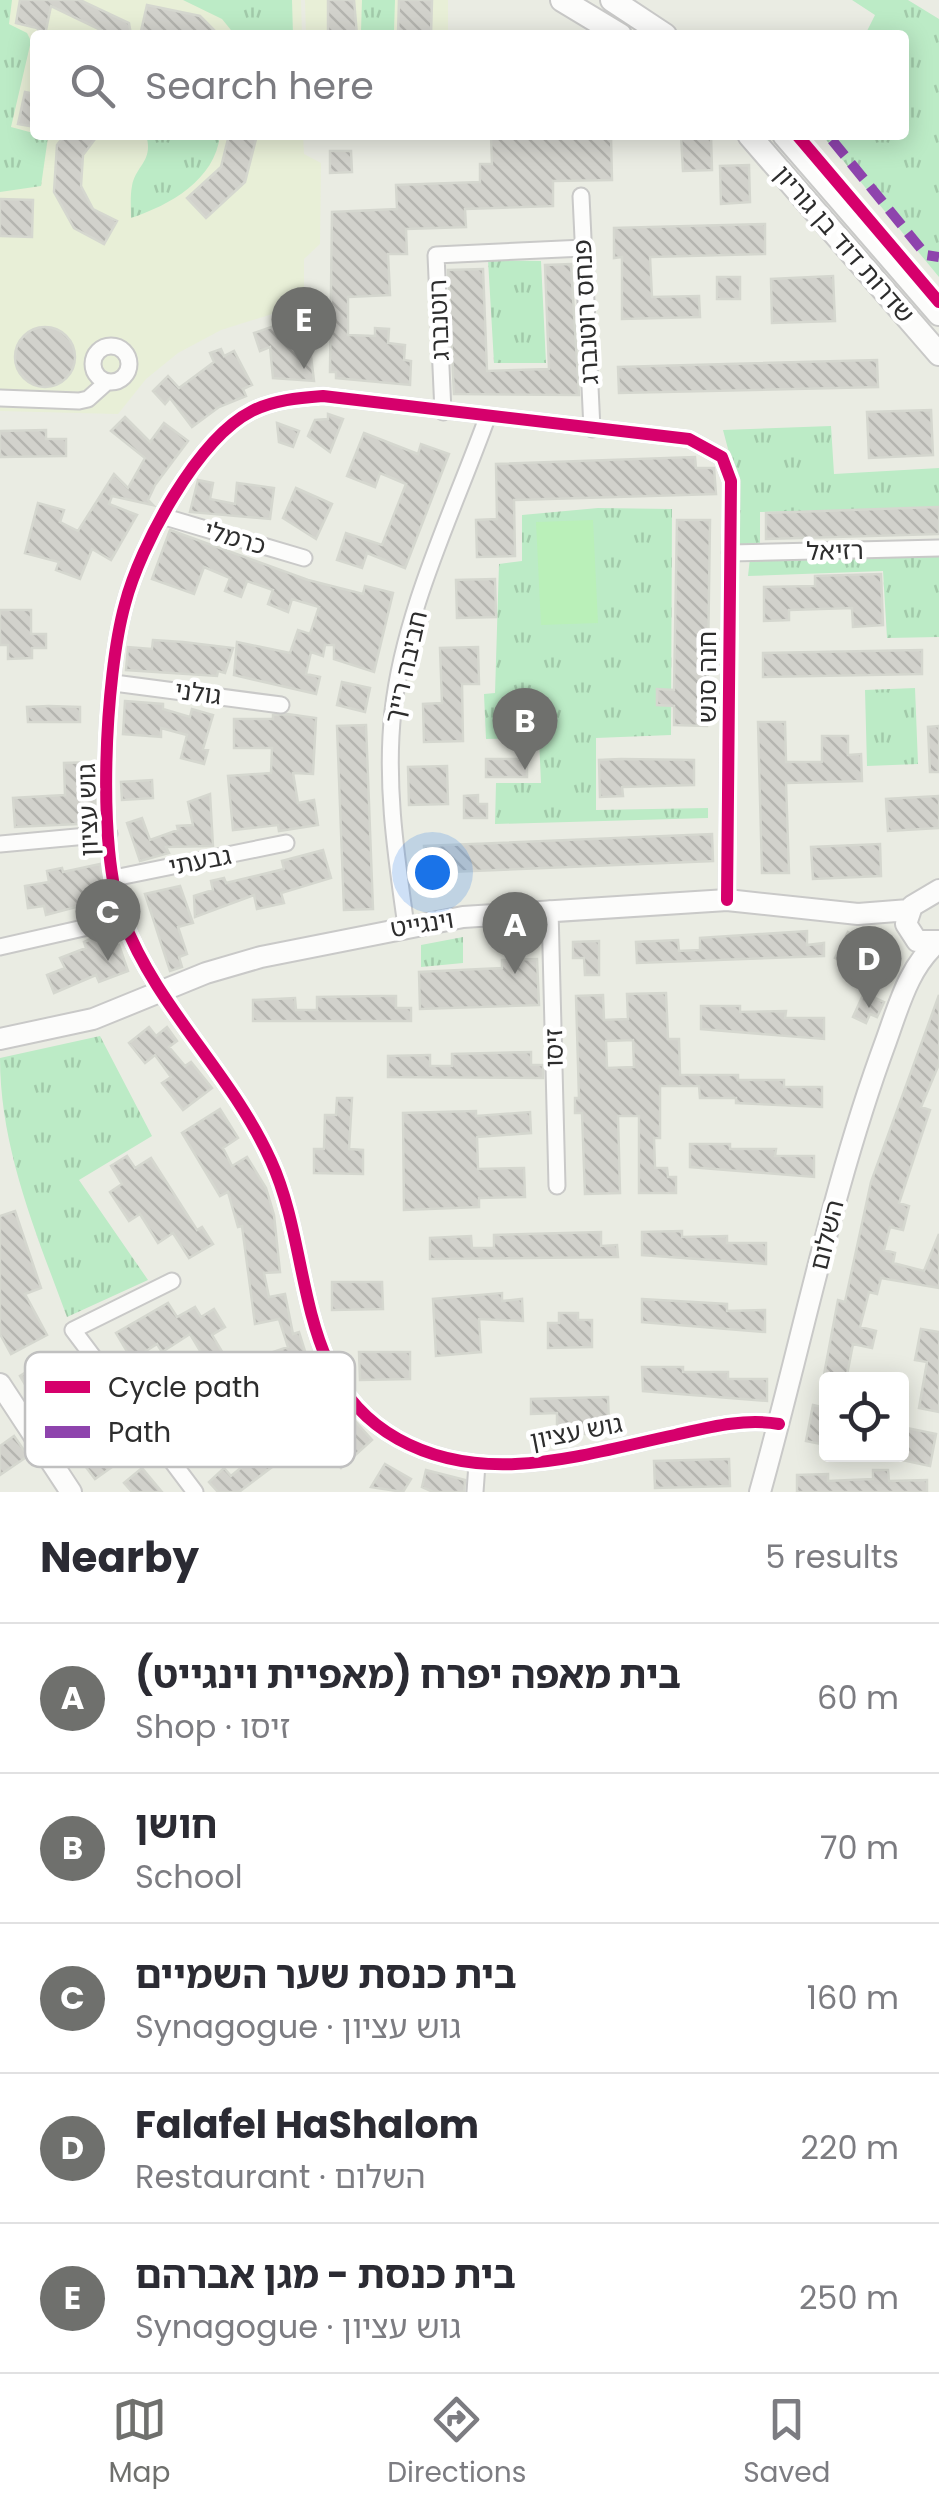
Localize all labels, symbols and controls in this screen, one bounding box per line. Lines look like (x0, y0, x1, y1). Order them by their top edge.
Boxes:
search box (30, 30, 909, 140)
icon: search (65, 58, 120, 113)
text: Search here (145, 59, 374, 112)
street label: שדרות דוד בן גוריון (766, 158, 922, 330)
street label: פנחס רוטנברג (565, 238, 607, 386)
street label: רוטנברג (420, 279, 458, 361)
pin: E (272, 286, 336, 369)
street label: כרמלי (200, 513, 270, 563)
street label: רזיאל (806, 533, 864, 569)
street label: חביבה רייך (376, 607, 436, 727)
street label: חנה סנש (690, 631, 725, 723)
street label: גולני (173, 672, 223, 714)
pin: B (492, 688, 558, 770)
street label: גוש עציון (69, 763, 107, 857)
street label: גבעתי (166, 838, 234, 884)
your location (407, 847, 458, 898)
pin: C (76, 878, 140, 961)
pin: A (482, 892, 548, 974)
street label: וינגייט (388, 902, 456, 946)
pin: D (836, 926, 902, 1008)
street label: זיסו (536, 1028, 572, 1068)
street label: השלום (801, 1196, 853, 1274)
legend (25, 1352, 355, 1467)
text: Cycle path (108, 1368, 260, 1407)
map controls (819, 1372, 909, 1462)
button: locate (819, 1372, 909, 1462)
street label: גוש עציון (527, 1406, 625, 1458)
text: Path (108, 1413, 171, 1452)
text: Nearby (40, 1528, 199, 1587)
text: 5 results (765, 1534, 899, 1579)
text: בית מאפה יפרח (מאפיית וינגייט) (135, 1648, 681, 1701)
text: A (61, 1675, 84, 1720)
text: 60 m (817, 1675, 899, 1720)
text: Shop · זיסו (135, 1704, 290, 1749)
text: חושן (135, 1798, 217, 1851)
text: B (62, 1825, 83, 1870)
text: 70 m (820, 1825, 899, 1870)
text: School (135, 1854, 243, 1899)
text: בית כנסת שער השמיים (135, 1948, 517, 2001)
text: C (60, 1975, 85, 2020)
text: 160 m (807, 1975, 899, 2020)
text: Synagogue · גוש עציון (135, 2004, 461, 2049)
text: Falafel HaShalom (135, 2098, 479, 2151)
text: D (61, 2125, 84, 2170)
text: 220 m (801, 2125, 899, 2170)
text: Restaurant · השלום (135, 2154, 426, 2199)
text: בית כנסת - מגן אברהם (135, 2248, 516, 2301)
text: E (64, 2275, 81, 2320)
text: 250 m (799, 2275, 899, 2320)
text: Synagogue · גוש עציון (135, 2304, 461, 2349)
tab: Map (108, 2392, 170, 2494)
tab: Directions (387, 2392, 526, 2494)
tab: Saved (743, 2392, 831, 2494)

